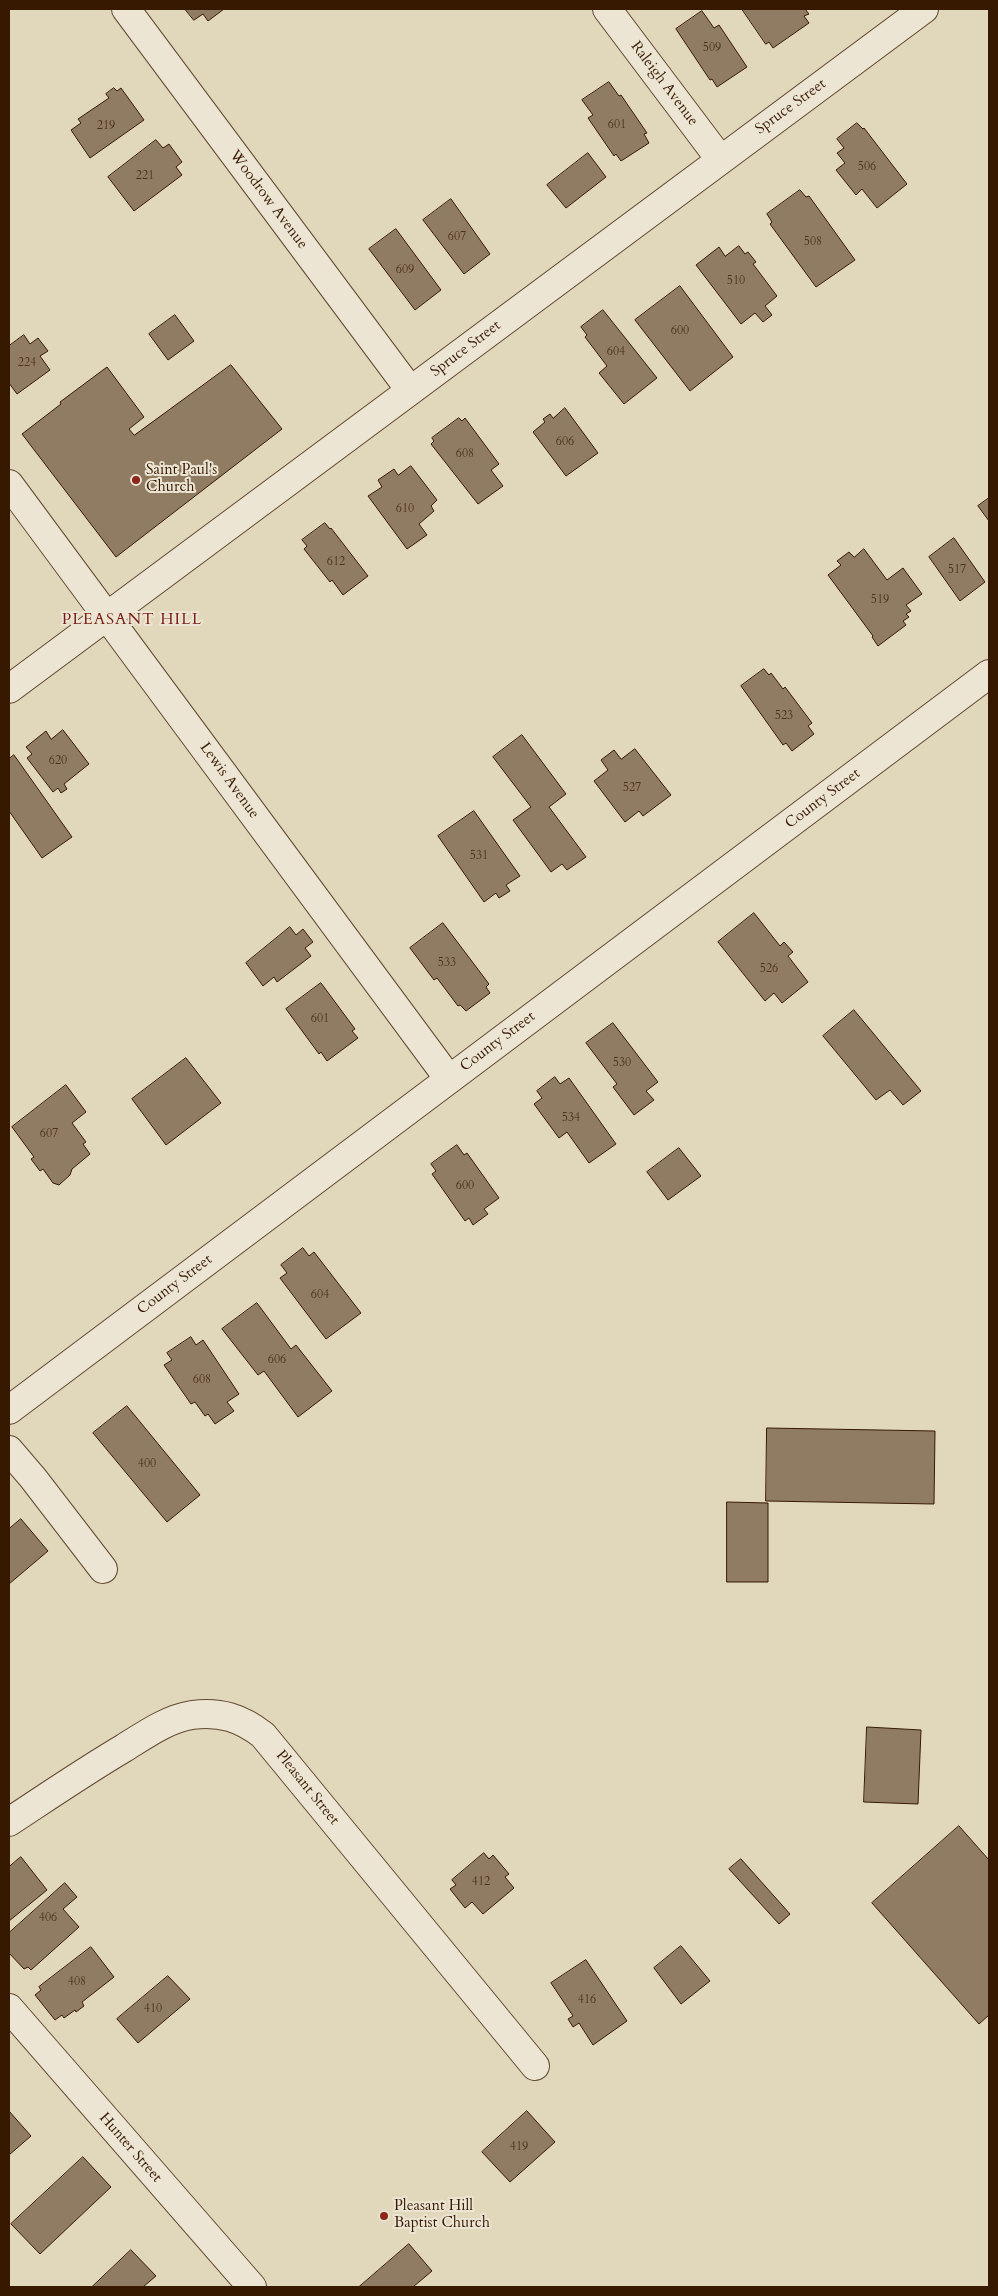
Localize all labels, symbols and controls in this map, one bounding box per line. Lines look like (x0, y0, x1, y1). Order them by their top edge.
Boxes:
street label: Raleigh Avenue (626, 38, 702, 130)
house number: 509 (703, 41, 721, 55)
street label: Spruce Street (752, 75, 830, 139)
house number: 601 (608, 118, 626, 132)
house number: 219 (97, 119, 115, 133)
street label: Woodrow Avenue (225, 147, 311, 253)
house number: 506 (858, 160, 876, 174)
house number: 221 (136, 169, 154, 183)
house number: 607 (448, 230, 466, 244)
house number: 508 (804, 235, 822, 249)
house number: 609 (396, 263, 414, 277)
house number: 510 (727, 274, 745, 288)
street label: Spruce Street (427, 317, 505, 381)
house number: 600 (671, 324, 689, 338)
house number: 604 (607, 345, 625, 359)
house number: 224 (18, 356, 36, 370)
house number: 606 (556, 435, 574, 449)
house number: 608 (456, 447, 474, 461)
place label: Saint Paul's Church (146, 462, 217, 497)
marker: Saint Paul's Church (130, 474, 142, 486)
house number: 610 (396, 502, 414, 516)
house number: 612 (327, 555, 345, 569)
house number: 517 (948, 563, 966, 577)
house number: 519 (871, 593, 889, 607)
district label: PLEASANT HILL (60, 610, 204, 630)
house number: 523 (775, 709, 793, 723)
street label: Lewis Avenue (195, 739, 263, 823)
house number: 620 (49, 754, 67, 768)
street label: County Street (782, 765, 864, 833)
house number: 527 (623, 781, 641, 795)
house number: 531 (470, 849, 488, 863)
house number: 533 (438, 956, 456, 970)
house number: 526 (760, 962, 778, 976)
street label: County Street (457, 1008, 539, 1076)
house number: 601 (311, 1012, 329, 1026)
house number: 530 (613, 1056, 631, 1070)
house number: 534 (562, 1111, 580, 1125)
house number: 607 (40, 1127, 58, 1141)
house number: 600 (456, 1179, 474, 1193)
street label: County Street (134, 1251, 216, 1319)
house number: 604 (311, 1288, 329, 1302)
house number: 606 (268, 1353, 286, 1367)
house number: 608 (193, 1373, 211, 1387)
house number: 400 (138, 1457, 156, 1471)
street label: Pleasant Street (271, 1747, 343, 1829)
house number: 412 (472, 1875, 490, 1889)
house number: 406 (39, 1911, 57, 1925)
house number: 408 (68, 1975, 86, 1989)
house number: 416 (578, 1993, 596, 2007)
house number: 410 (144, 2002, 162, 2016)
street label: Hunter Street (95, 2109, 165, 2187)
house number: 419 (510, 2140, 528, 2154)
place label: Pleasant Hill Baptist Church (394, 2198, 490, 2233)
marker: Pleasant Hill Baptist Church (378, 2210, 390, 2222)

